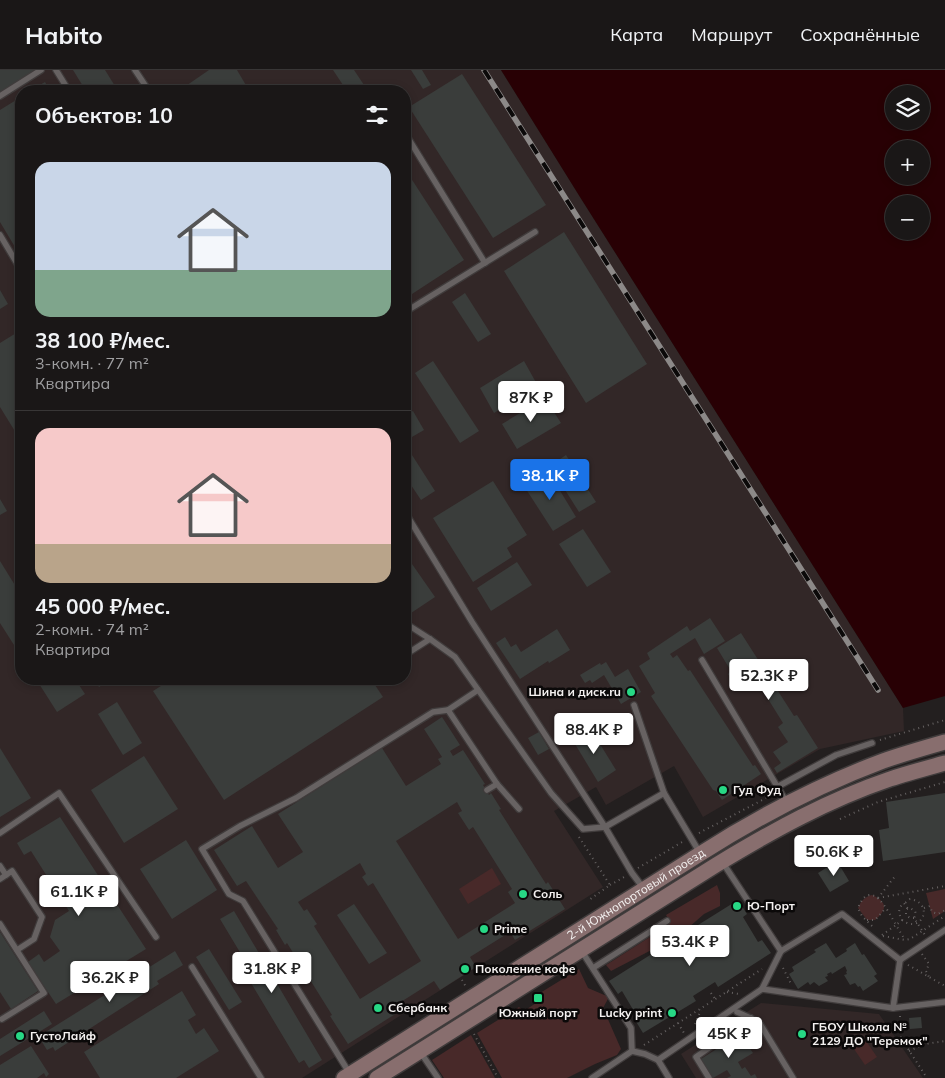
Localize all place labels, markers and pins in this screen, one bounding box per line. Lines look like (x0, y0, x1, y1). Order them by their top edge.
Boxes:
pin: 87K ₽ (496, 380, 566, 423)
pin: 38.1K ₽ (504, 458, 596, 501)
pin: 52.3K ₽ (723, 658, 815, 701)
place label: Шина и диск.ru (529, 684, 621, 699)
marker: Шина и диск.ru (625, 686, 637, 698)
pin: 88.4K ₽ (548, 712, 640, 755)
place label: Гуд Фуд (733, 782, 782, 797)
marker: Гуд Фуд (717, 784, 729, 796)
pin: 50.6K ₽ (788, 834, 880, 877)
pin: 61.1K ₽ (33, 874, 125, 917)
place label: Соль (533, 886, 563, 901)
marker: Соль (517, 888, 529, 900)
place label: Ю-Порт (747, 898, 795, 913)
marker: Ю-Порт (731, 900, 743, 912)
place label: Prime (494, 921, 528, 936)
marker: Prime (478, 923, 490, 935)
pin: 53.4K ₽ (644, 924, 736, 967)
pin: 31.8K ₽ (226, 952, 318, 994)
pin: 36.2K ₽ (64, 960, 156, 1003)
place label: Поколение кофе (475, 961, 576, 976)
marker: Поколение кофе (459, 963, 471, 975)
marker: Южный порт (532, 992, 544, 1004)
place label: Сбербанк (388, 1000, 447, 1015)
marker: Сбербанк (372, 1002, 384, 1014)
place label: Южный порт (499, 1005, 578, 1020)
place label: Lucky print (599, 1005, 662, 1020)
marker: Lucky print (666, 1007, 678, 1019)
pin: 45K ₽ (694, 1016, 764, 1059)
place label: ГБОУ Школа № 2129 ДО "Теремок" (812, 1019, 928, 1048)
place label: ГустоЛайф (30, 1028, 96, 1043)
marker: ГБОУ Школа № 2129 ДО "Теремок" (796, 1028, 808, 1040)
marker: ГустоЛайф (14, 1030, 26, 1042)

